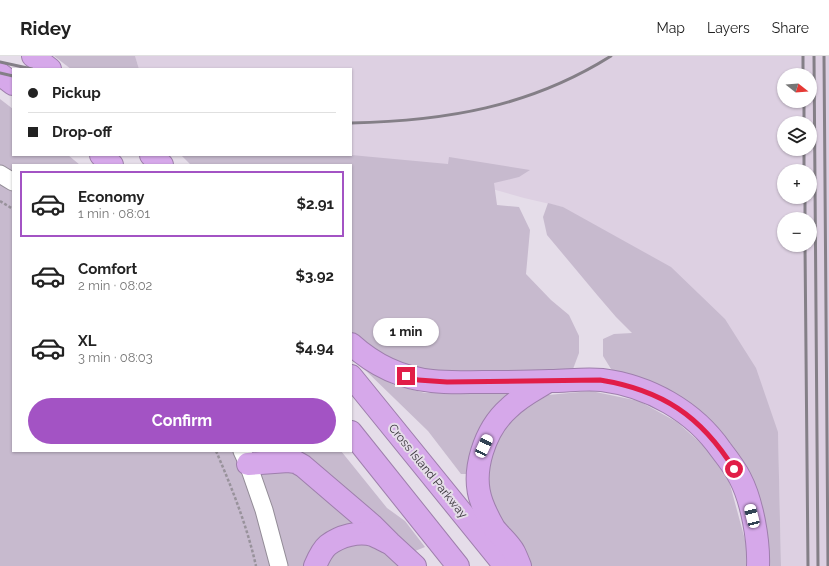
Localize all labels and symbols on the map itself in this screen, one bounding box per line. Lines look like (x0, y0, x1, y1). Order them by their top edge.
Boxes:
north arrow (777, 68, 817, 108)
callout: 1 min (373, 318, 439, 346)
route end (397, 367, 415, 385)
street label: Cross Island Parkway (386, 421, 471, 521)
car (473, 433, 495, 459)
route start (725, 460, 743, 478)
car (743, 503, 761, 529)

